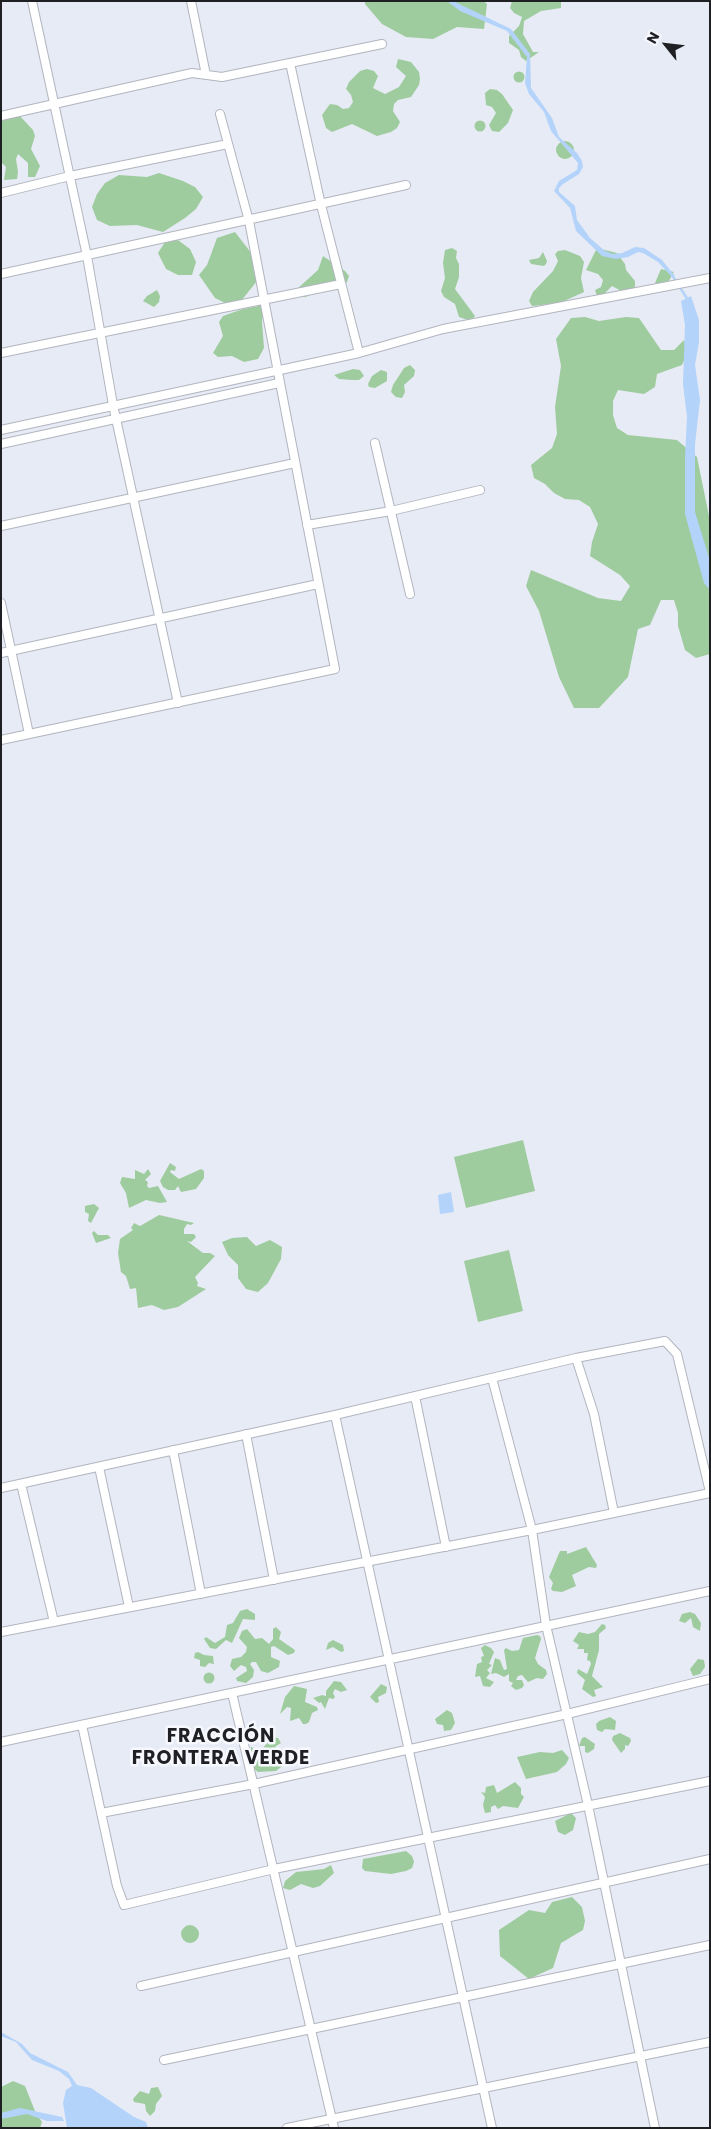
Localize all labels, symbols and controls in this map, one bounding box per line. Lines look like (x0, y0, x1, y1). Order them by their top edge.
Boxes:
north arrow (641, 20, 691, 70)
text: N (642, 28, 664, 47)
district label: FRACCIÓN FRONTERA VERDE (130, 1726, 312, 1770)

